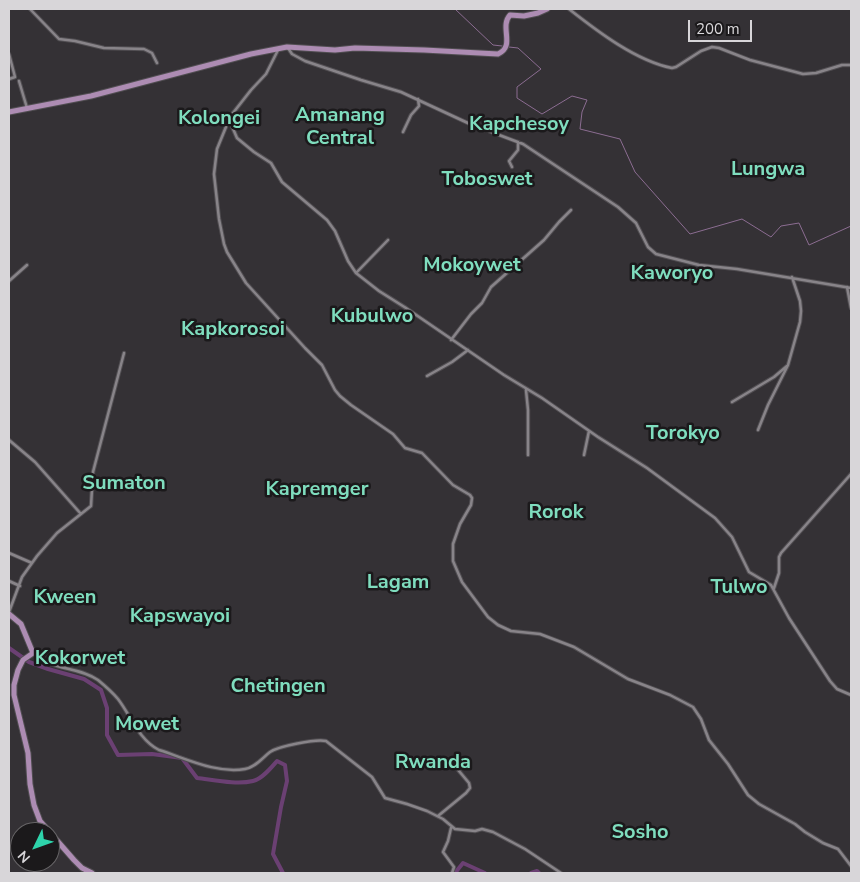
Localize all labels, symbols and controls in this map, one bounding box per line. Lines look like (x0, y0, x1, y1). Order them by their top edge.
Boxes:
scale bar (690, 10, 754, 42)
text: 200 m (696, 19, 740, 39)
district label: Amanang Central (295, 104, 385, 151)
district label: Kolongei (178, 107, 260, 131)
district label: Kapchesoy (469, 113, 569, 137)
district label: Lungwa (731, 158, 805, 182)
district label: Toboswet (442, 168, 532, 192)
district label: Mokoywet (423, 254, 521, 278)
district label: Kaworyo (631, 262, 713, 286)
district label: Kubulwo (331, 305, 413, 329)
district label: Kapkorosoi (181, 318, 285, 342)
district label: Torokyo (646, 422, 720, 446)
district label: Sumaton (82, 472, 166, 496)
district label: Kapremger (265, 478, 369, 502)
district label: Rorok (529, 501, 583, 525)
district label: Lagam (367, 571, 429, 595)
district label: Tulwo (711, 576, 767, 600)
district label: Kween (34, 586, 96, 610)
district label: Kapswayoi (130, 605, 230, 629)
district label: Kokorwet (35, 647, 125, 671)
district label: Chetingen (230, 675, 326, 699)
district label: Mowet (115, 713, 179, 737)
district label: Rwanda (395, 751, 471, 775)
district label: Sosho (611, 821, 669, 845)
north arrow (10, 822, 60, 872)
text: N (14, 846, 35, 867)

